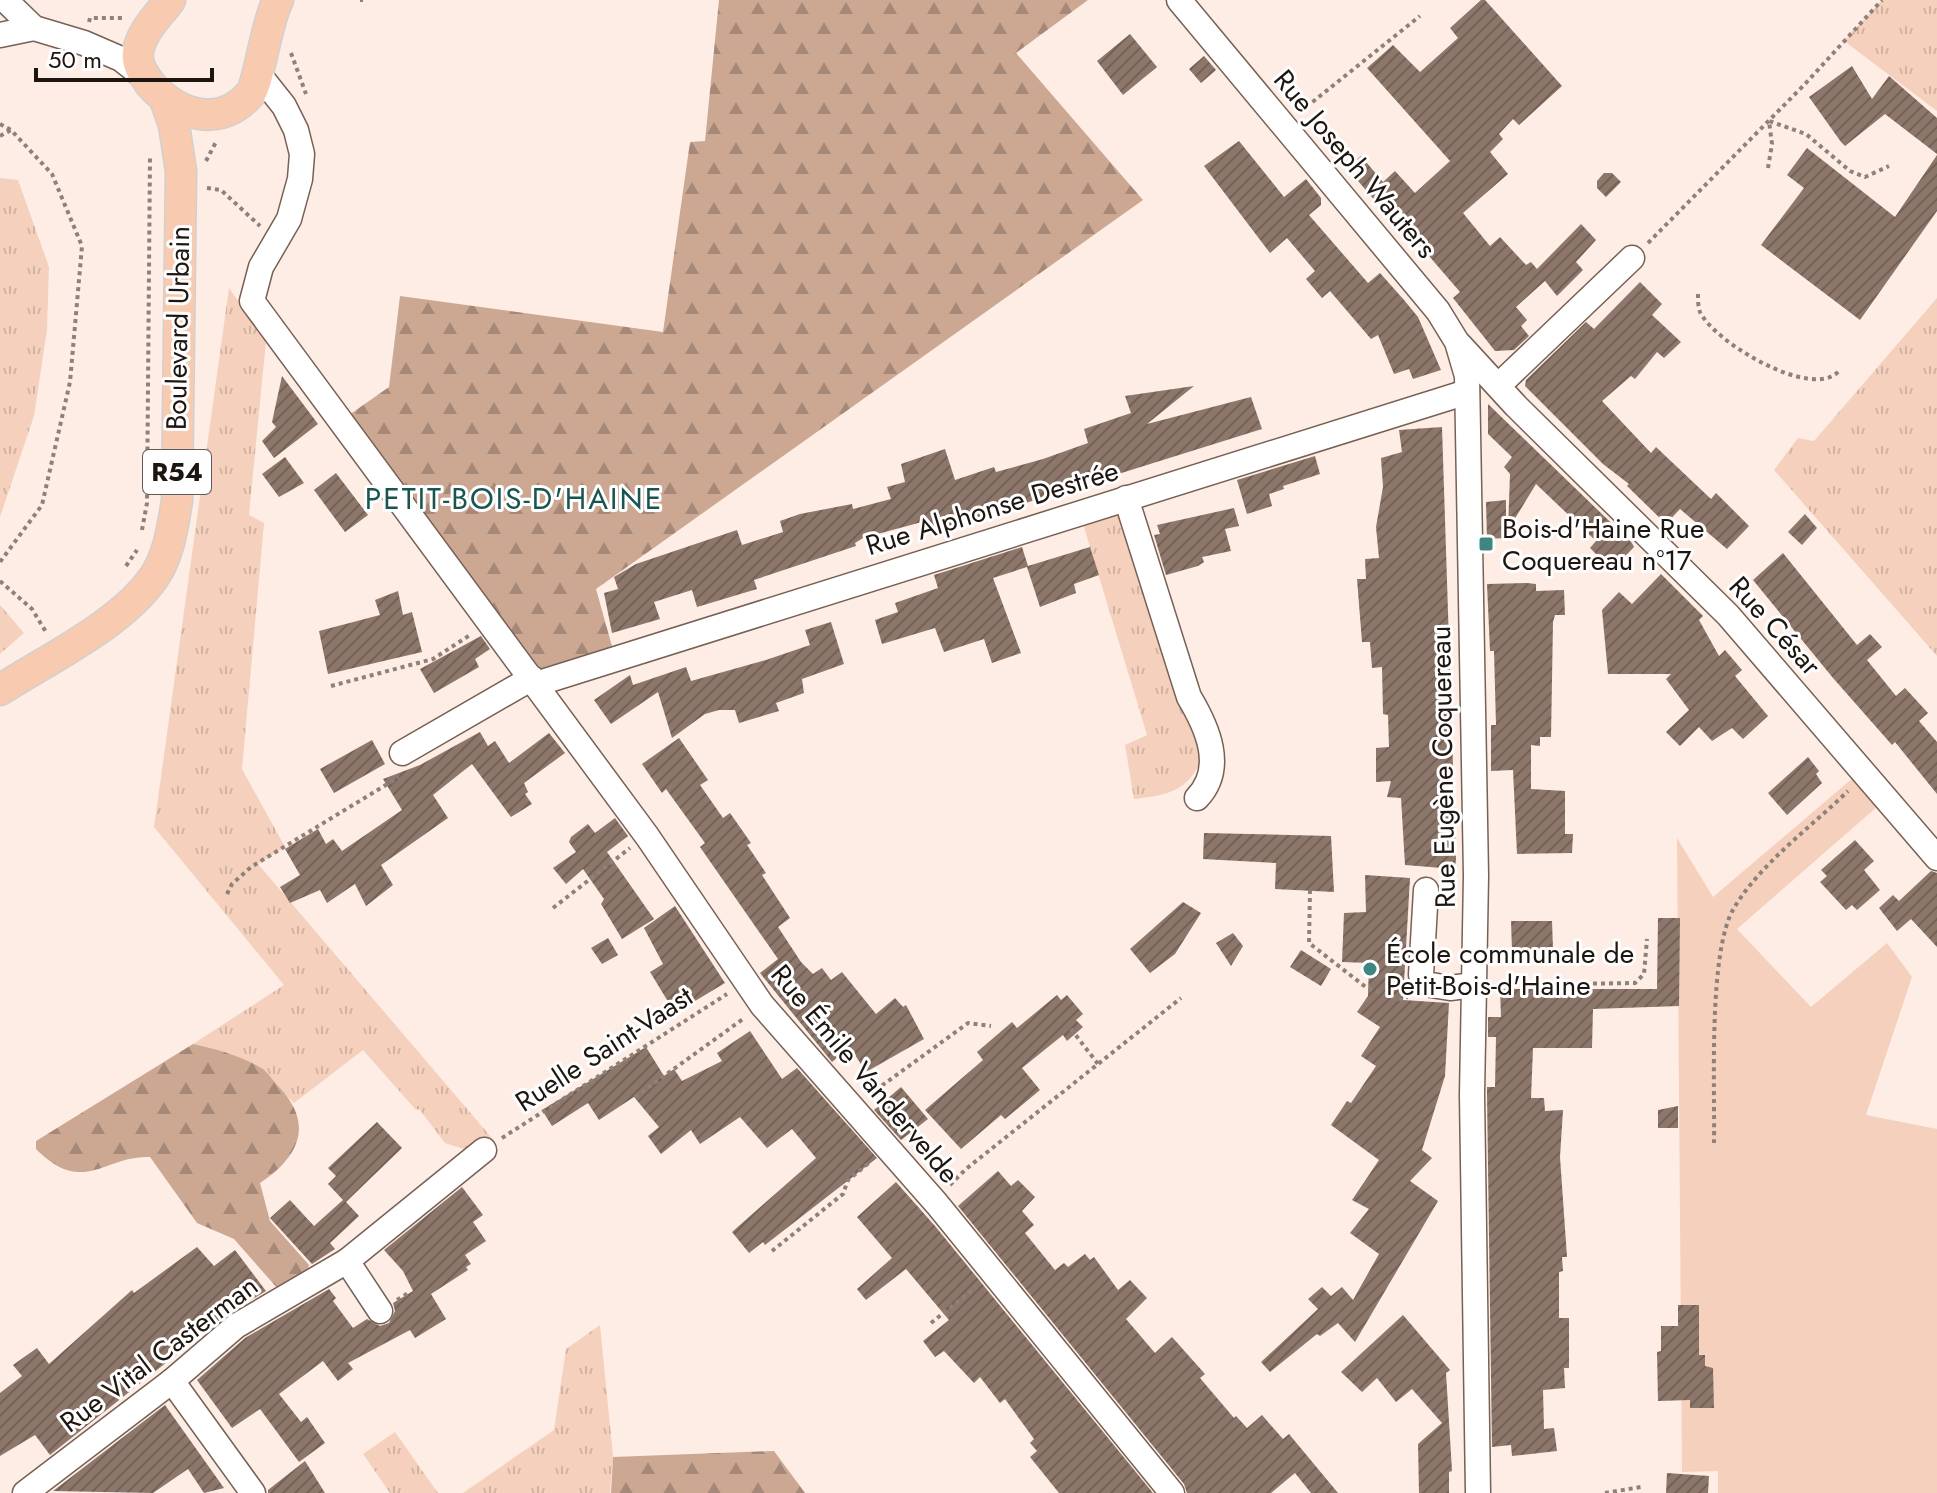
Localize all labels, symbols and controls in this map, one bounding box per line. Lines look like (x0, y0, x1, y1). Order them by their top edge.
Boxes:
scale bar (36, 32, 212, 82)
text: 50 m (48, 42, 102, 77)
street label: Rue Joseph Wauters (1264, 61, 1446, 267)
street label: Boulevard Urbain (156, 225, 200, 431)
road number: R54 (143, 450, 211, 494)
street label: Rue Alphonse Destrée (861, 450, 1123, 566)
district label: PETIT-BOIS-D'HAINE (365, 477, 663, 520)
place label: Bois-d'Haine Rue Coquereau n°17 (1502, 508, 1704, 581)
marker: Bois-d'Haine Rue Coquereau n°17 (1477, 535, 1495, 553)
street label: Rue César (1719, 567, 1831, 685)
street label: Rue Eugène Coquereau (1420, 625, 1466, 909)
place label: École communale de Petit-Bois-d'Haine (1386, 933, 1634, 1006)
street label: Rue Émile Vandervelde (761, 956, 969, 1192)
marker: École communale de Petit-Bois-d'Haine (1361, 960, 1379, 978)
street label: Ruelle Saint-Vaast (507, 976, 701, 1122)
street label: Rue Vital Casterman (51, 1266, 267, 1442)

